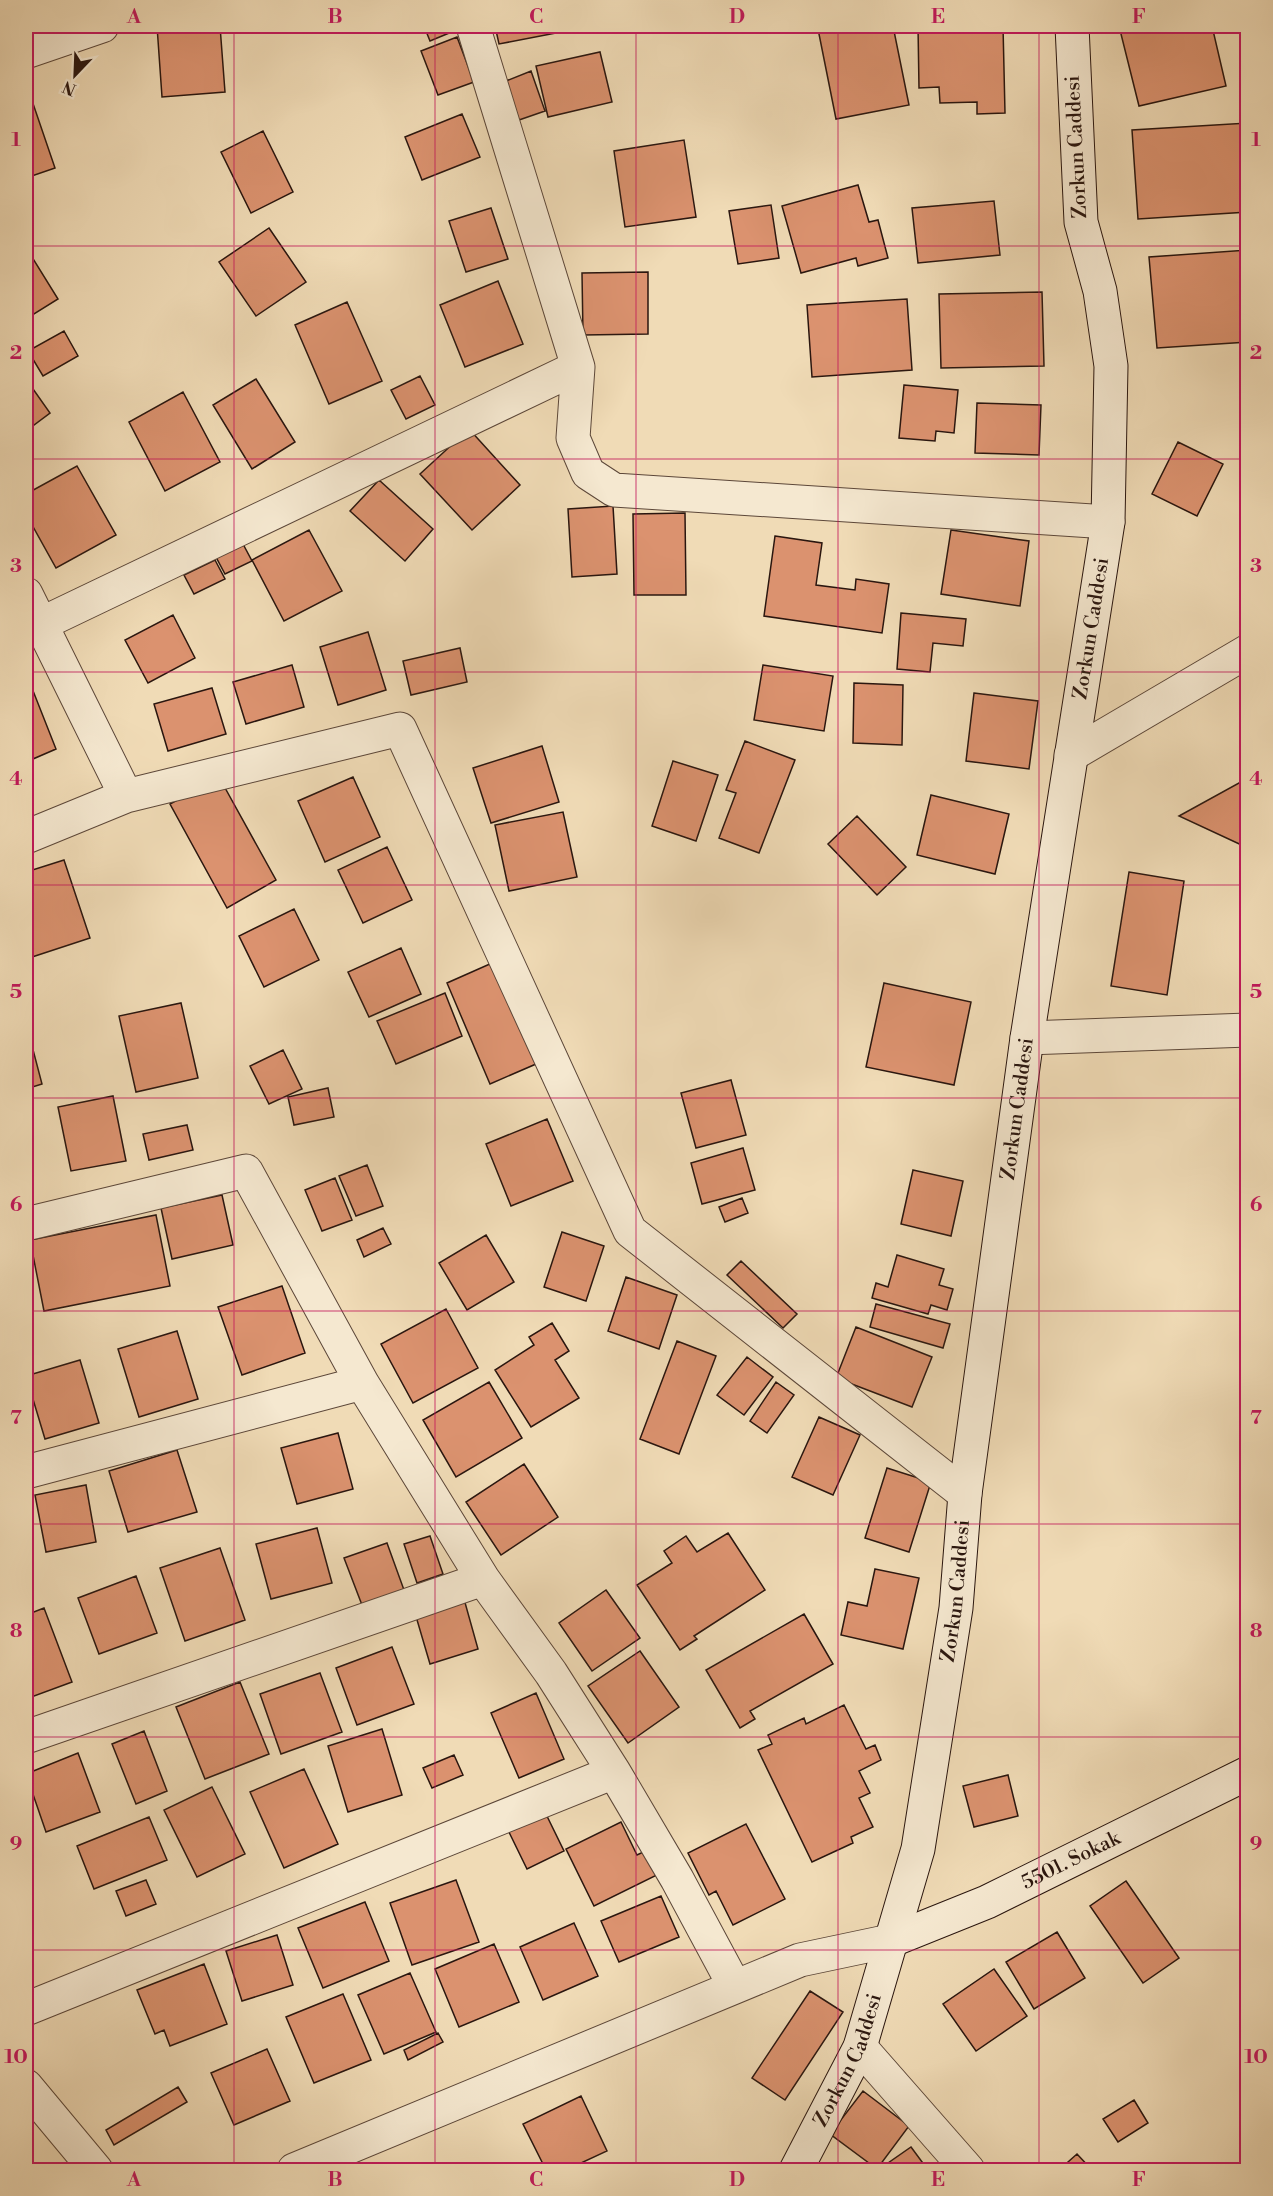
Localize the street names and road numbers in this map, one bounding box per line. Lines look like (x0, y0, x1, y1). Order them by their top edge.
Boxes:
street label: Zorkun Caddesi (1061, 74, 1093, 219)
street label: Zorkun Caddesi (1068, 555, 1115, 701)
street label: Zorkun Caddesi (995, 1036, 1039, 1182)
street label: Zorkun Caddesi (935, 1518, 975, 1664)
street label: 5501. Sokak (1017, 1825, 1126, 1895)
street label: Zorkun Caddesi (808, 1990, 888, 2131)

